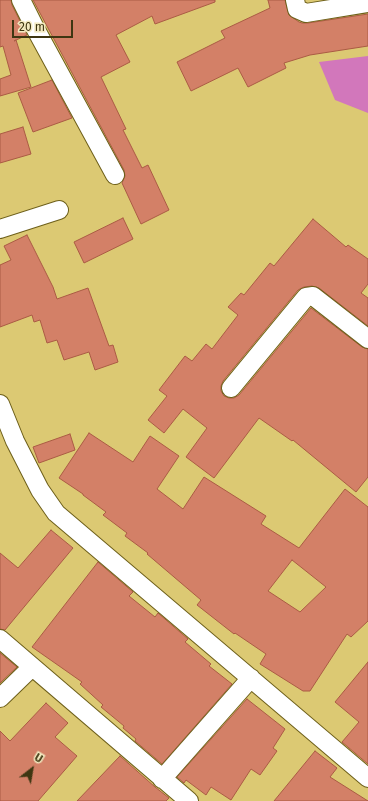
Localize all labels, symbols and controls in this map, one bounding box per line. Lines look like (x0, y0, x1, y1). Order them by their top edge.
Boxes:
scale bar (14, 12, 75, 38)
text: 20 m (19, 20, 45, 34)
north arrow (12, 749, 52, 789)
text: U (32, 751, 45, 766)

